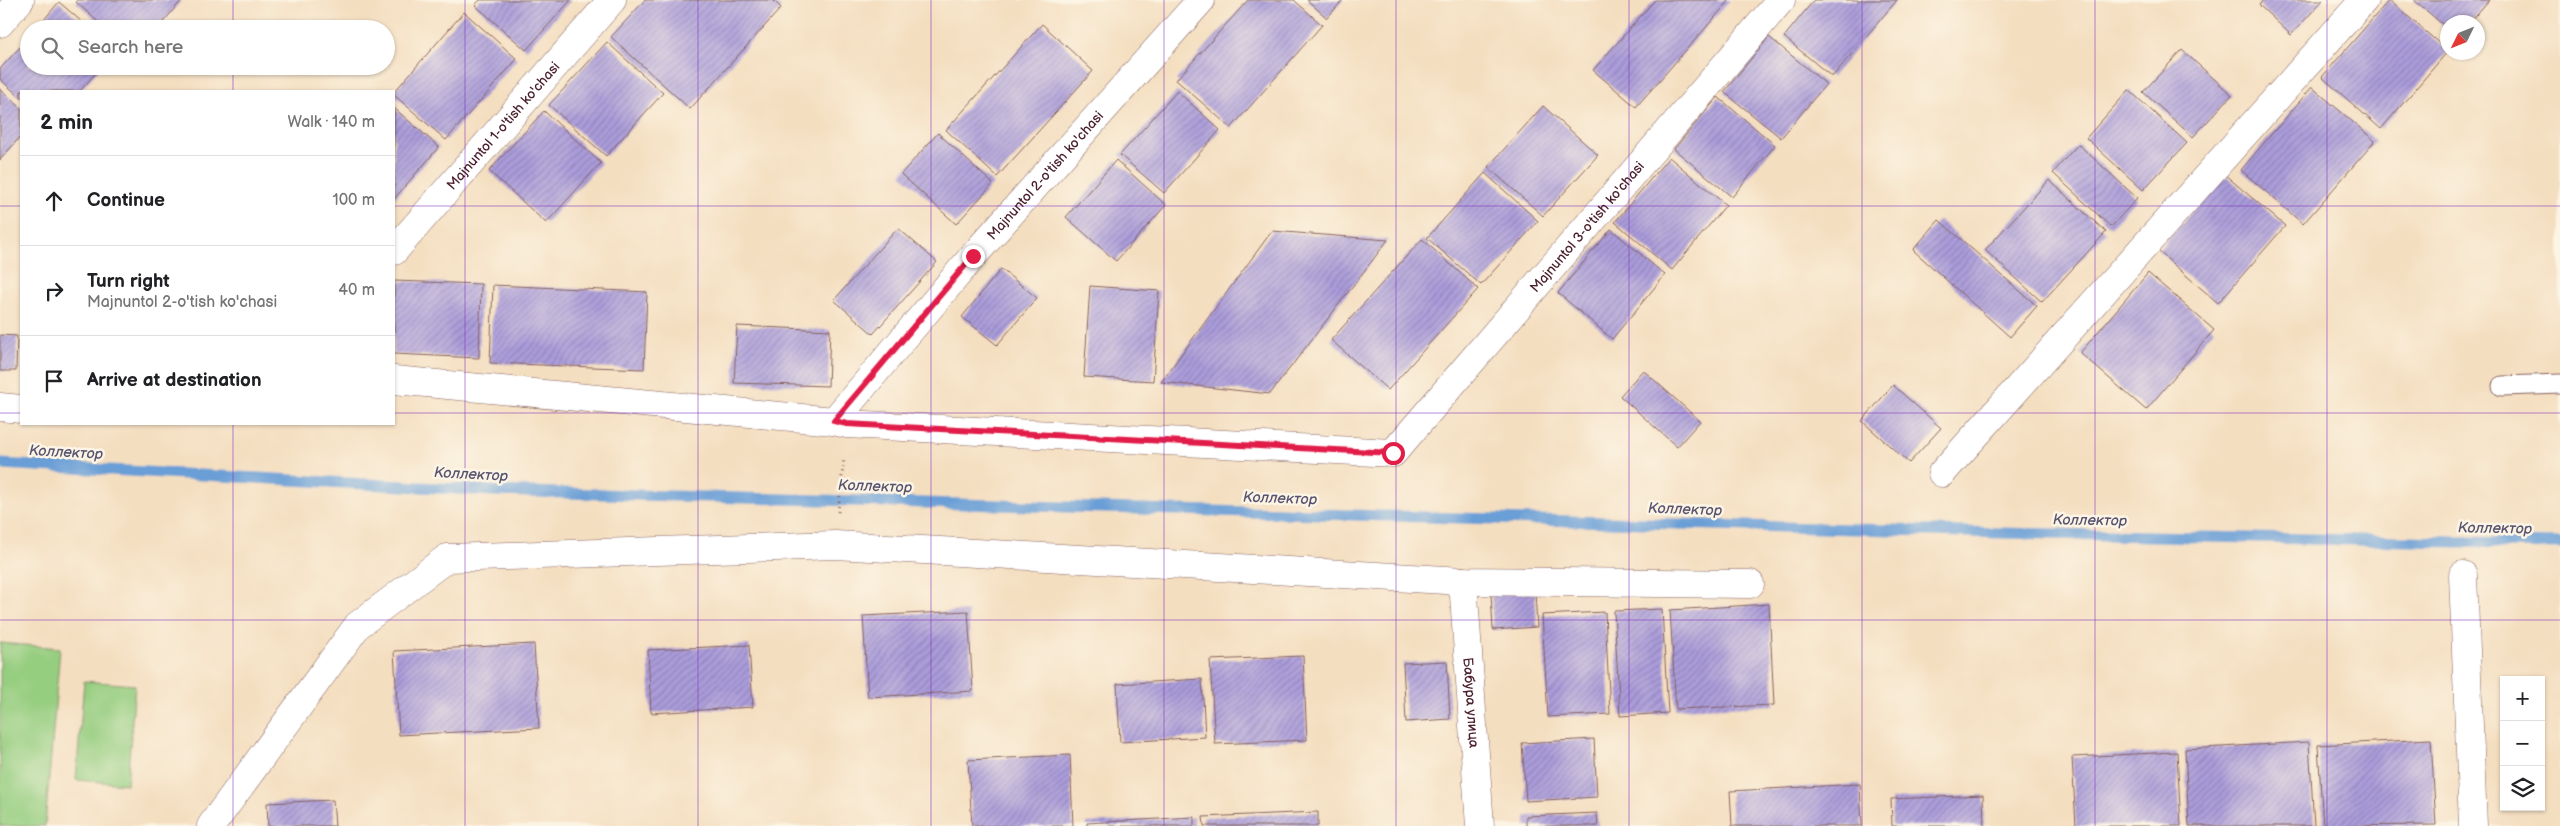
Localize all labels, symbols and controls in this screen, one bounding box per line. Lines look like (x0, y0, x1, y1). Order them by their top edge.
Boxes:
north arrow (2440, 15, 2485, 60)
search box (20, 20, 395, 75)
icon: search (38, 34, 66, 62)
text: Search here (78, 36, 183, 59)
street label: Majnuntol 1-o'tish ko'chasi (443, 59, 563, 193)
street label: Majnuntol 2-o'tish ko'chasi (984, 108, 1107, 243)
text: 2 min (40, 110, 93, 135)
text: Walk · 140 m (288, 113, 375, 132)
street label: Majnuntol 3-o'tish ko'chasi (1526, 158, 1648, 296)
icon: ahead (40, 187, 68, 215)
text: Continue (87, 189, 165, 212)
text: 100 m (332, 191, 375, 210)
route end (962, 245, 985, 268)
text: Turn right (87, 270, 170, 293)
icon: right (40, 277, 68, 305)
text: 40 m (338, 281, 375, 300)
text: Majnuntol 2-o'tish ko'chasi (87, 293, 277, 312)
icon: arrive (40, 367, 68, 395)
text: Arrive at destination (87, 369, 262, 392)
water label: Коллектор (28, 441, 104, 464)
route start (1382, 442, 1405, 465)
water label: Коллектор (433, 463, 509, 486)
water label: Коллектор (838, 476, 913, 497)
water label: Коллектор (1243, 488, 1318, 509)
water label: Коллектор (1648, 499, 1723, 520)
water label: Коллектор (2053, 510, 2128, 531)
water label: Коллектор (2458, 518, 2533, 539)
street label: Бабура улица (1459, 657, 1483, 749)
map controls (2500, 676, 2545, 811)
button: + (2500, 676, 2545, 721)
button: − (2500, 721, 2545, 766)
button: layers (2500, 766, 2545, 811)

